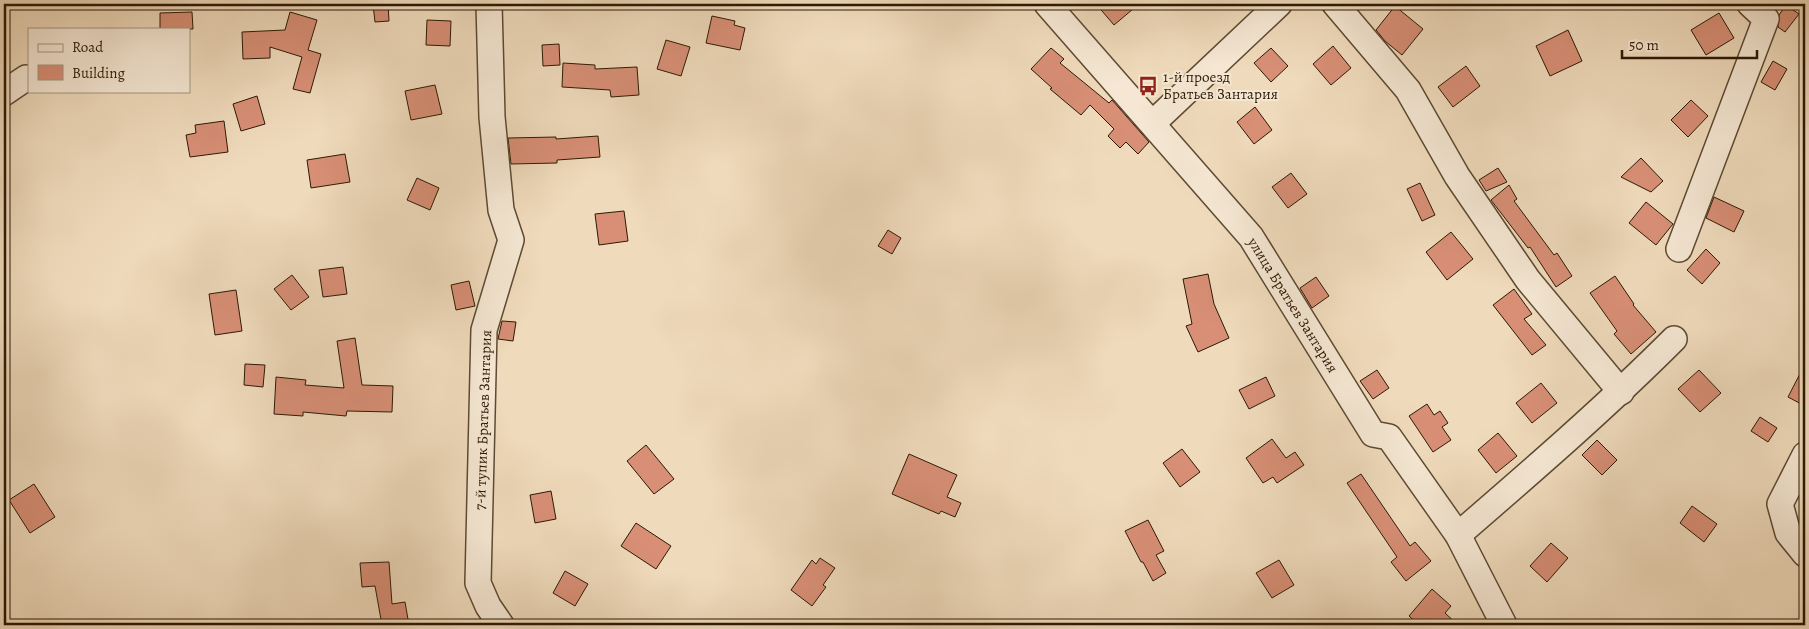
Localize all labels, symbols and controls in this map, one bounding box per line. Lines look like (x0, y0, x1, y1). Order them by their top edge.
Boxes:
legend (28, 28, 190, 92)
scale bar (1622, 28, 1756, 60)
text: 50 m (1629, 35, 1659, 55)
text: Road (72, 37, 104, 57)
text: Building (72, 63, 125, 83)
place label: 1-й проезд Братьев Зантария (1163, 67, 1278, 104)
bus stop icon: 1-й проезд Братьев Зантария (1137, 75, 1159, 97)
street label: улица Братьев Зантария (1243, 233, 1343, 377)
street label: 7-й тупик Братьев Зантария (470, 330, 496, 510)

